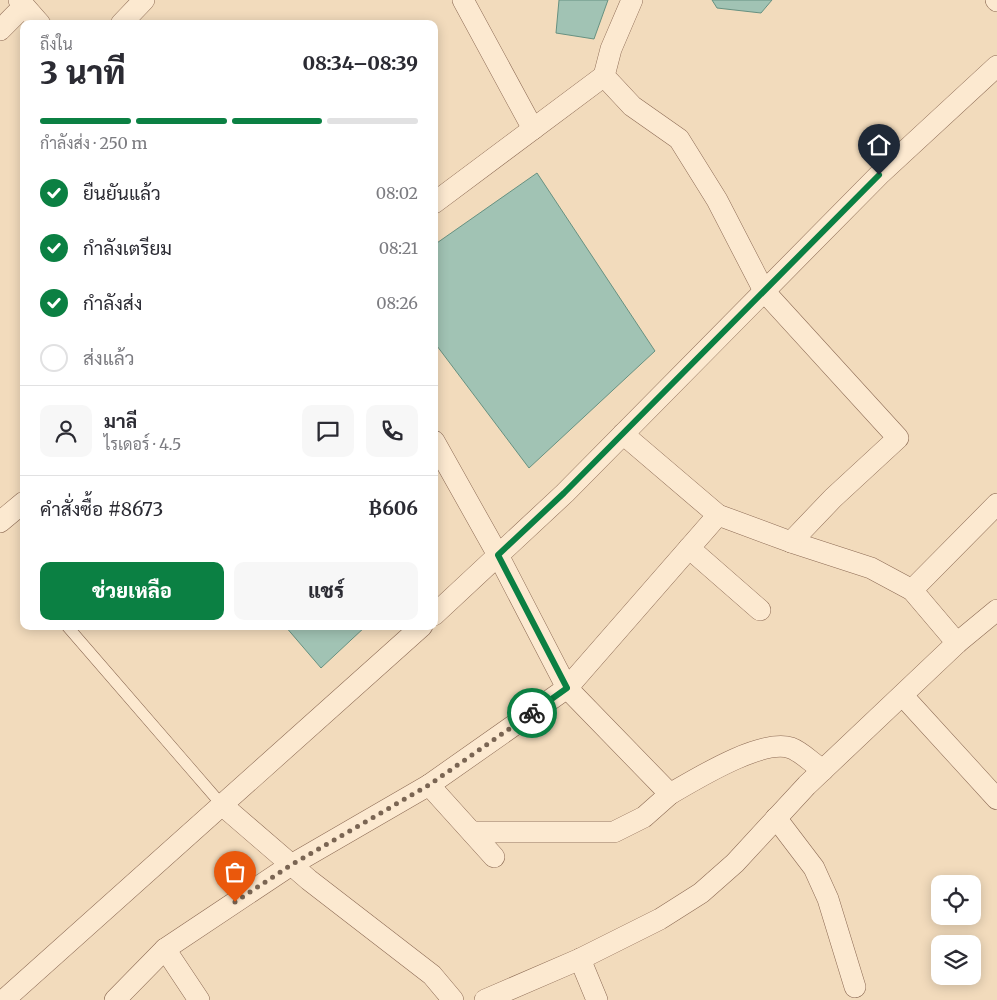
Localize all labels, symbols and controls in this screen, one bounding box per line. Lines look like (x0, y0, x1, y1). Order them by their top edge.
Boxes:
text: ถึงใน (40, 34, 73, 54)
text: 08:34–08:39 (302, 51, 418, 75)
text: 3 นาที (40, 53, 125, 93)
pin (858, 124, 900, 175)
icon: home (865, 131, 893, 159)
text: กำลังส่ง · 250 m (40, 133, 147, 153)
icon: check (40, 179, 68, 207)
text: ยืนยันแล้ว (83, 181, 161, 205)
text: 08:02 (376, 183, 418, 203)
icon: check (40, 234, 68, 262)
text: กำลังเตรียม (83, 236, 172, 260)
text: 08:21 (379, 238, 418, 258)
icon: check (40, 289, 68, 317)
text: กำลังส่ง (83, 291, 142, 315)
text: 08:26 (376, 293, 418, 313)
text: ส่งแล้ว (83, 346, 134, 370)
button: person (40, 405, 92, 457)
button: chat (302, 405, 354, 457)
button: phone (366, 405, 418, 457)
text: มาลี (104, 409, 137, 433)
text: ไรเดอร์ · 4.5 (104, 434, 181, 454)
text: ฿606 (369, 496, 418, 520)
text: คำสั่งซื้อ #8673 (40, 497, 163, 521)
button: ช่วยเหลือ (40, 562, 224, 620)
button: แชร์ (234, 562, 418, 620)
courier (507, 688, 557, 738)
icon: bike (518, 699, 546, 727)
pin (214, 851, 256, 902)
icon: bag (221, 858, 249, 886)
map controls (931, 875, 981, 985)
button: locate (931, 875, 981, 925)
button: layers (931, 935, 981, 985)

